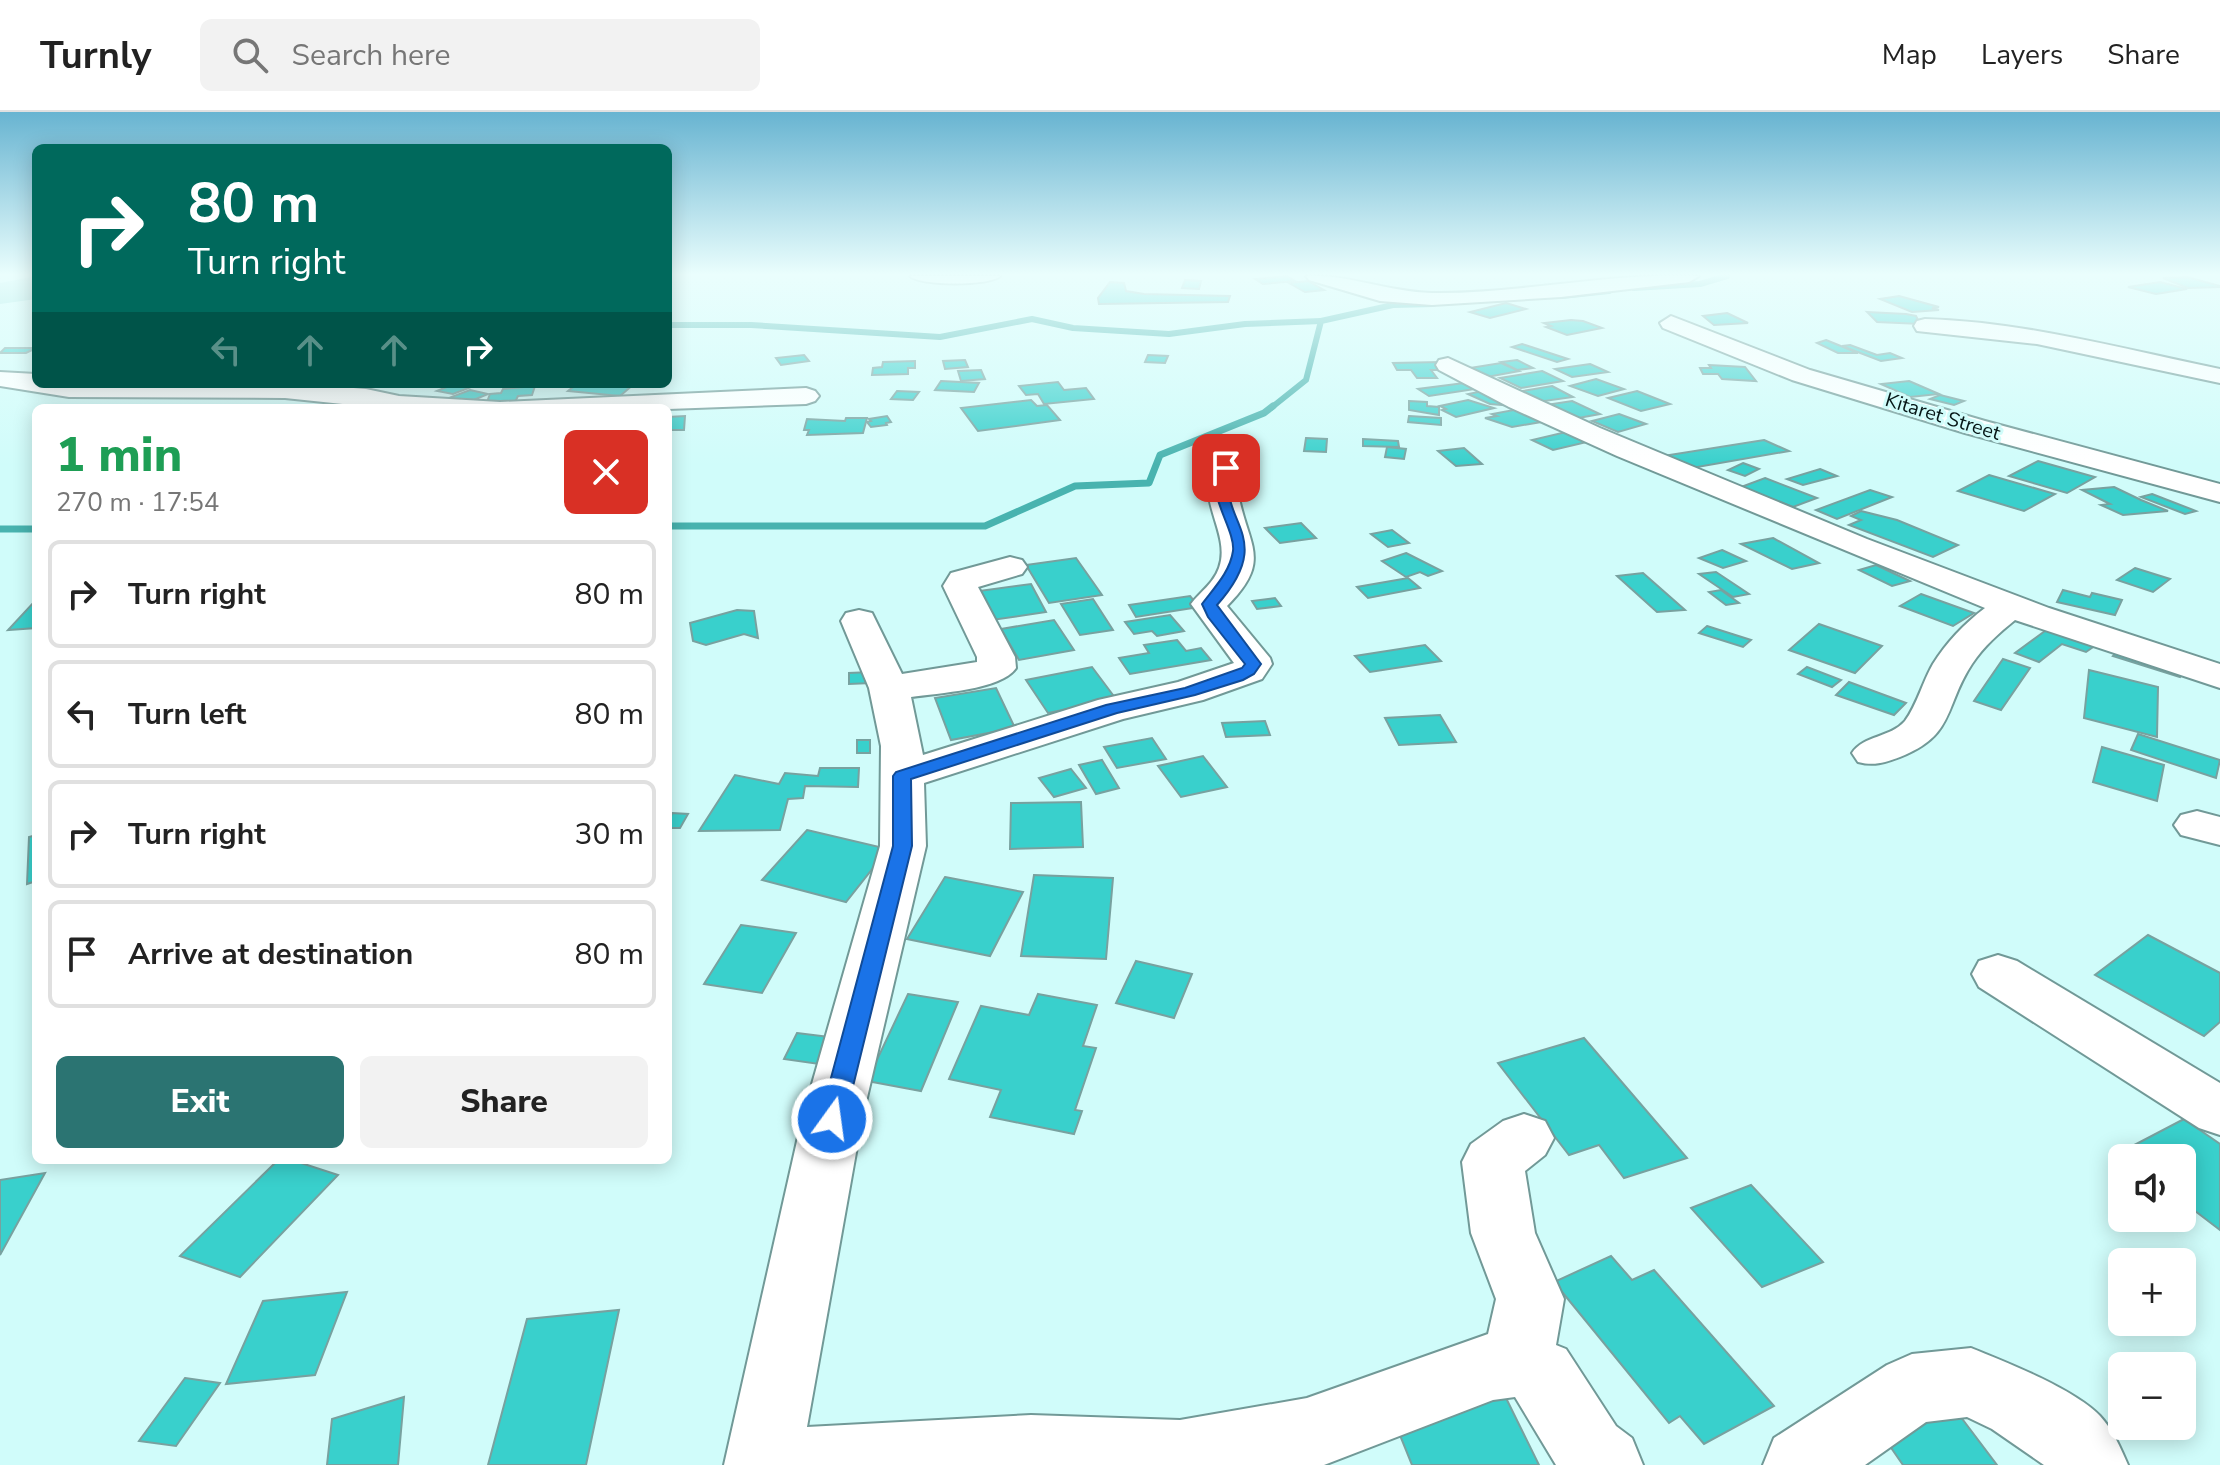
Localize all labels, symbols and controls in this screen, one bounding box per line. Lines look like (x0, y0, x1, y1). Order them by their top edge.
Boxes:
search box (200, 19, 760, 91)
text: Turnly (40, 30, 152, 81)
icon: search (228, 33, 272, 77)
text: Search here (292, 35, 451, 76)
text: Map (1882, 36, 1937, 74)
text: Layers (1981, 36, 2063, 74)
text: Share (2107, 36, 2180, 74)
text: 80 m (188, 165, 319, 242)
icon: right (56, 176, 160, 280)
text: Turn right (188, 238, 345, 287)
icon: left (204, 328, 248, 372)
icon: ahead (288, 328, 332, 372)
icon: ahead (372, 328, 416, 372)
icon: right (456, 328, 500, 372)
street label: Kitaret Street (1882, 386, 2005, 447)
text: 1 min (56, 422, 182, 488)
button: close (564, 430, 648, 514)
pin (1192, 434, 1260, 502)
icon: arrive (1204, 446, 1248, 490)
text: 270 m · 17:54 (56, 485, 219, 520)
icon: right (60, 572, 104, 616)
text: Turn right (128, 574, 266, 615)
text: 80 m (575, 574, 644, 615)
icon: left (60, 692, 104, 736)
text: Turn left (128, 694, 246, 735)
text: 80 m (575, 694, 644, 735)
icon: right (60, 812, 104, 856)
text: Turn right (128, 814, 266, 855)
text: 30 m (575, 814, 644, 855)
icon: arrive (60, 932, 104, 976)
text: Arrive at destination (128, 934, 413, 975)
text: 80 m (575, 934, 644, 975)
button: Exit (56, 1056, 344, 1148)
button: Share (360, 1056, 648, 1148)
position arrow (790, 1077, 874, 1161)
map controls (2108, 1144, 2196, 1440)
button: sound (2108, 1144, 2196, 1232)
button: + (2108, 1248, 2196, 1336)
button: − (2108, 1352, 2196, 1440)

